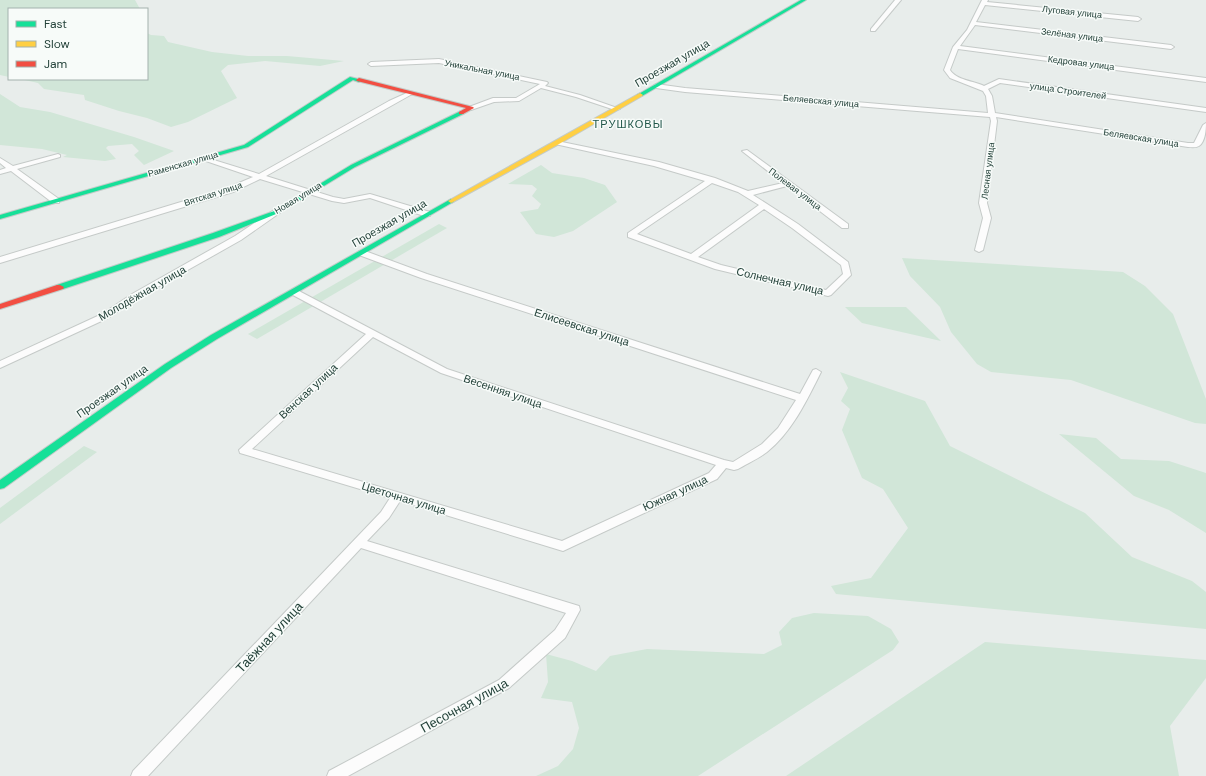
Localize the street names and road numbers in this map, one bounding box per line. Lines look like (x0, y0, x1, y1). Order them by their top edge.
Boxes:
street label: Луговая улица (1041, 3, 1103, 21)
street label: Зелёная улица (1040, 25, 1104, 45)
street label: Проезжая улица (632, 36, 712, 90)
street label: Кедровая улица (1047, 53, 1115, 73)
street label: Уникальная улица (443, 57, 521, 83)
street label: улица Строителей (1029, 80, 1107, 102)
street label: Беляевская улица (783, 92, 859, 110)
street label: Беляевская улица (1102, 126, 1180, 150)
street label: Лесная улица (979, 142, 997, 200)
street label: Раменская улица (146, 148, 220, 180)
street label: Полевая улица (766, 165, 824, 213)
street label: Вятская улица (182, 179, 244, 209)
street label: Новая улица (272, 179, 324, 217)
street label: Проезжая улица (349, 196, 429, 250)
street label: Молодёжная улица (96, 262, 189, 324)
street label: Солнечная улица (735, 264, 826, 298)
street label: Елисеевская улица (533, 305, 632, 349)
street label: Венская улица (276, 360, 341, 422)
street label: Проезжая улица (74, 361, 151, 421)
street label: Весенняя улица (462, 371, 545, 411)
street label: Южная улица (640, 472, 710, 514)
street label: Цветочная улица (360, 479, 449, 518)
street label: Таёжная улица (232, 598, 307, 676)
street label: Песочная улица (417, 674, 512, 737)

